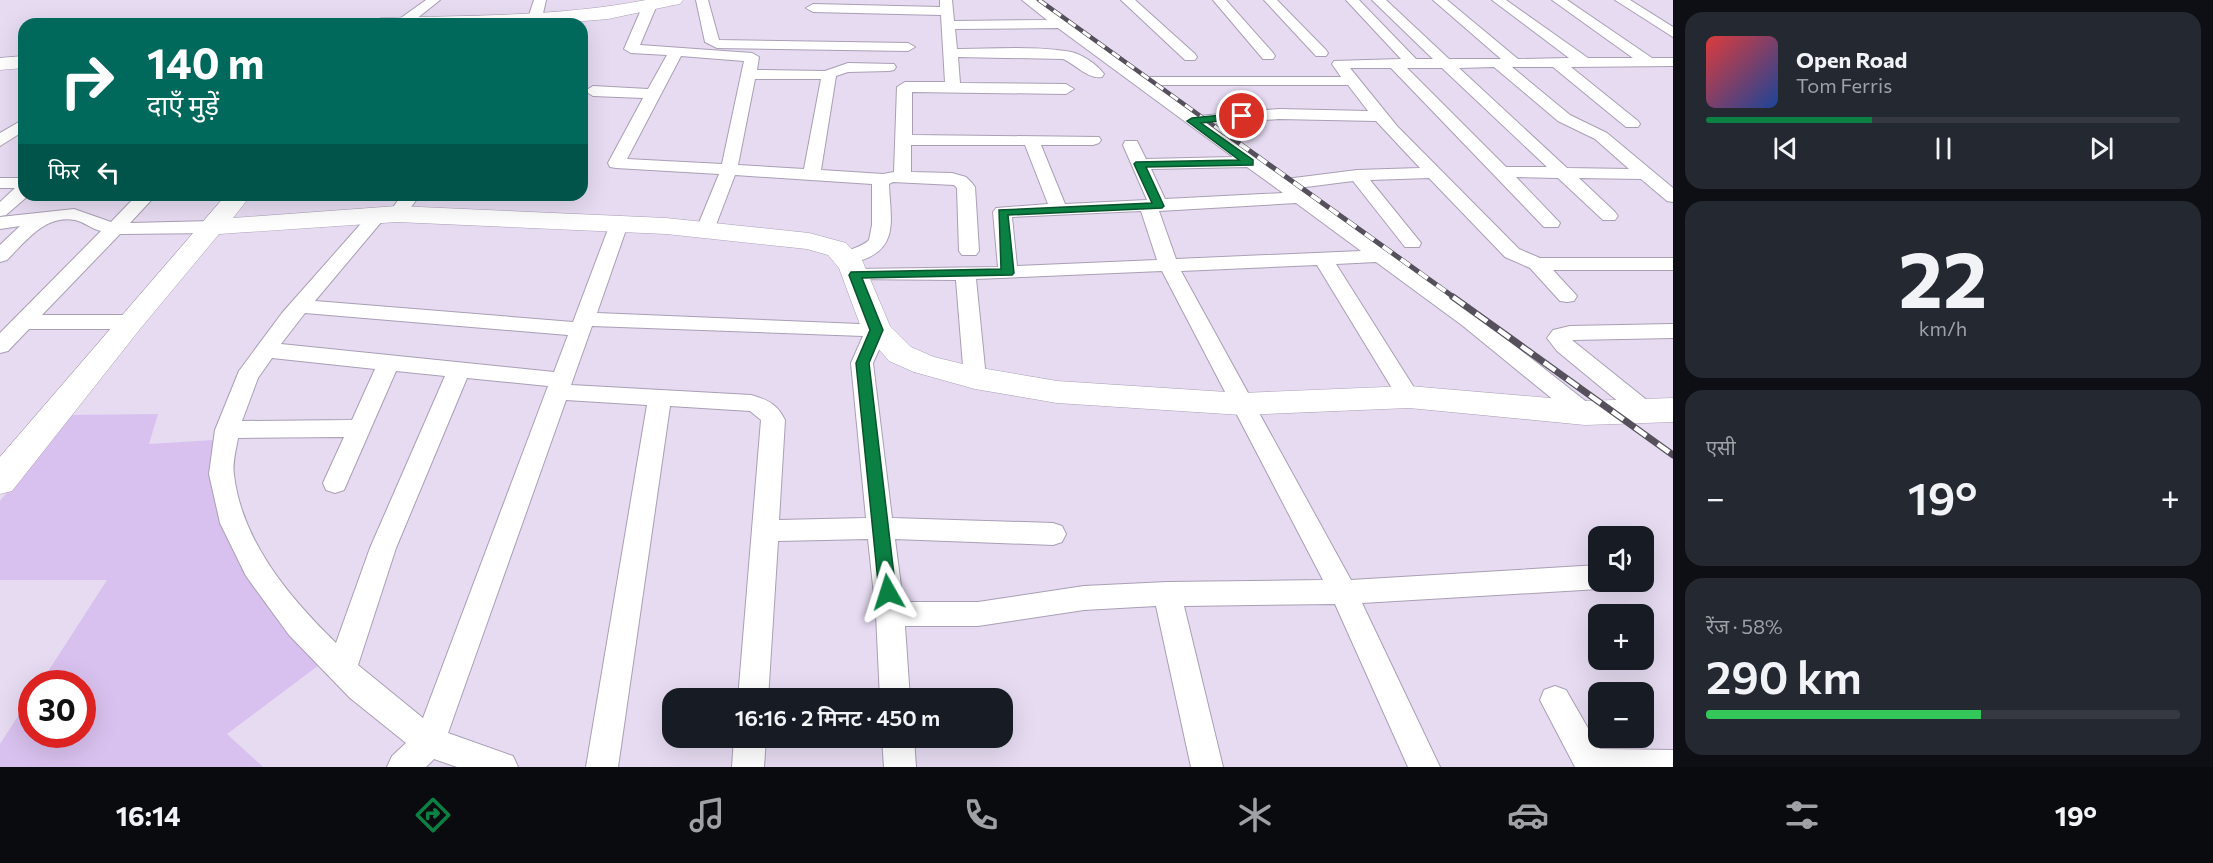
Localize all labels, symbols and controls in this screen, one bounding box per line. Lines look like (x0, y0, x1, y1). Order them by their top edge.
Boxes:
text: 140 m (147, 36, 264, 88)
icon: right (48, 42, 126, 120)
text: Open Road (1796, 46, 1907, 73)
text: Tom Ferris (1796, 73, 1892, 97)
text: दाएँ मुड़ें (147, 88, 219, 121)
pin (1216, 90, 1267, 141)
icon: arrive (1225, 99, 1258, 132)
icon: previous (1769, 132, 1802, 165)
icon: pause (1927, 132, 1960, 165)
icon: next (2085, 132, 2118, 165)
icon: left (92, 156, 125, 189)
text: फिर (48, 157, 80, 184)
text: 22 (1899, 229, 1987, 324)
text: km/h (1919, 316, 1967, 340)
text: एसी (1706, 435, 1736, 459)
text: 19° (1908, 469, 1977, 524)
text: − (1706, 476, 1725, 517)
text: + (2161, 476, 2180, 517)
map controls (1588, 526, 1654, 748)
button: sound (1588, 526, 1654, 592)
position arrow (856, 560, 920, 624)
button: + (1588, 604, 1654, 670)
text: रेंज · 58% (1706, 614, 1783, 638)
text: 290 km (1706, 648, 1862, 703)
speed limit sign: 30 (18, 670, 96, 748)
button: − (1588, 682, 1654, 748)
text: 16:16 · 2 मिनट · 450 m (735, 704, 940, 731)
icon: directions (412, 794, 454, 836)
icon: music (686, 794, 728, 836)
icon: phone (960, 794, 1002, 836)
icon: climate (1234, 794, 1276, 836)
icon: car (1507, 794, 1549, 836)
icon: filters (1781, 794, 1823, 836)
text: 16:14 (116, 799, 181, 832)
text: 19° (2055, 799, 2097, 832)

